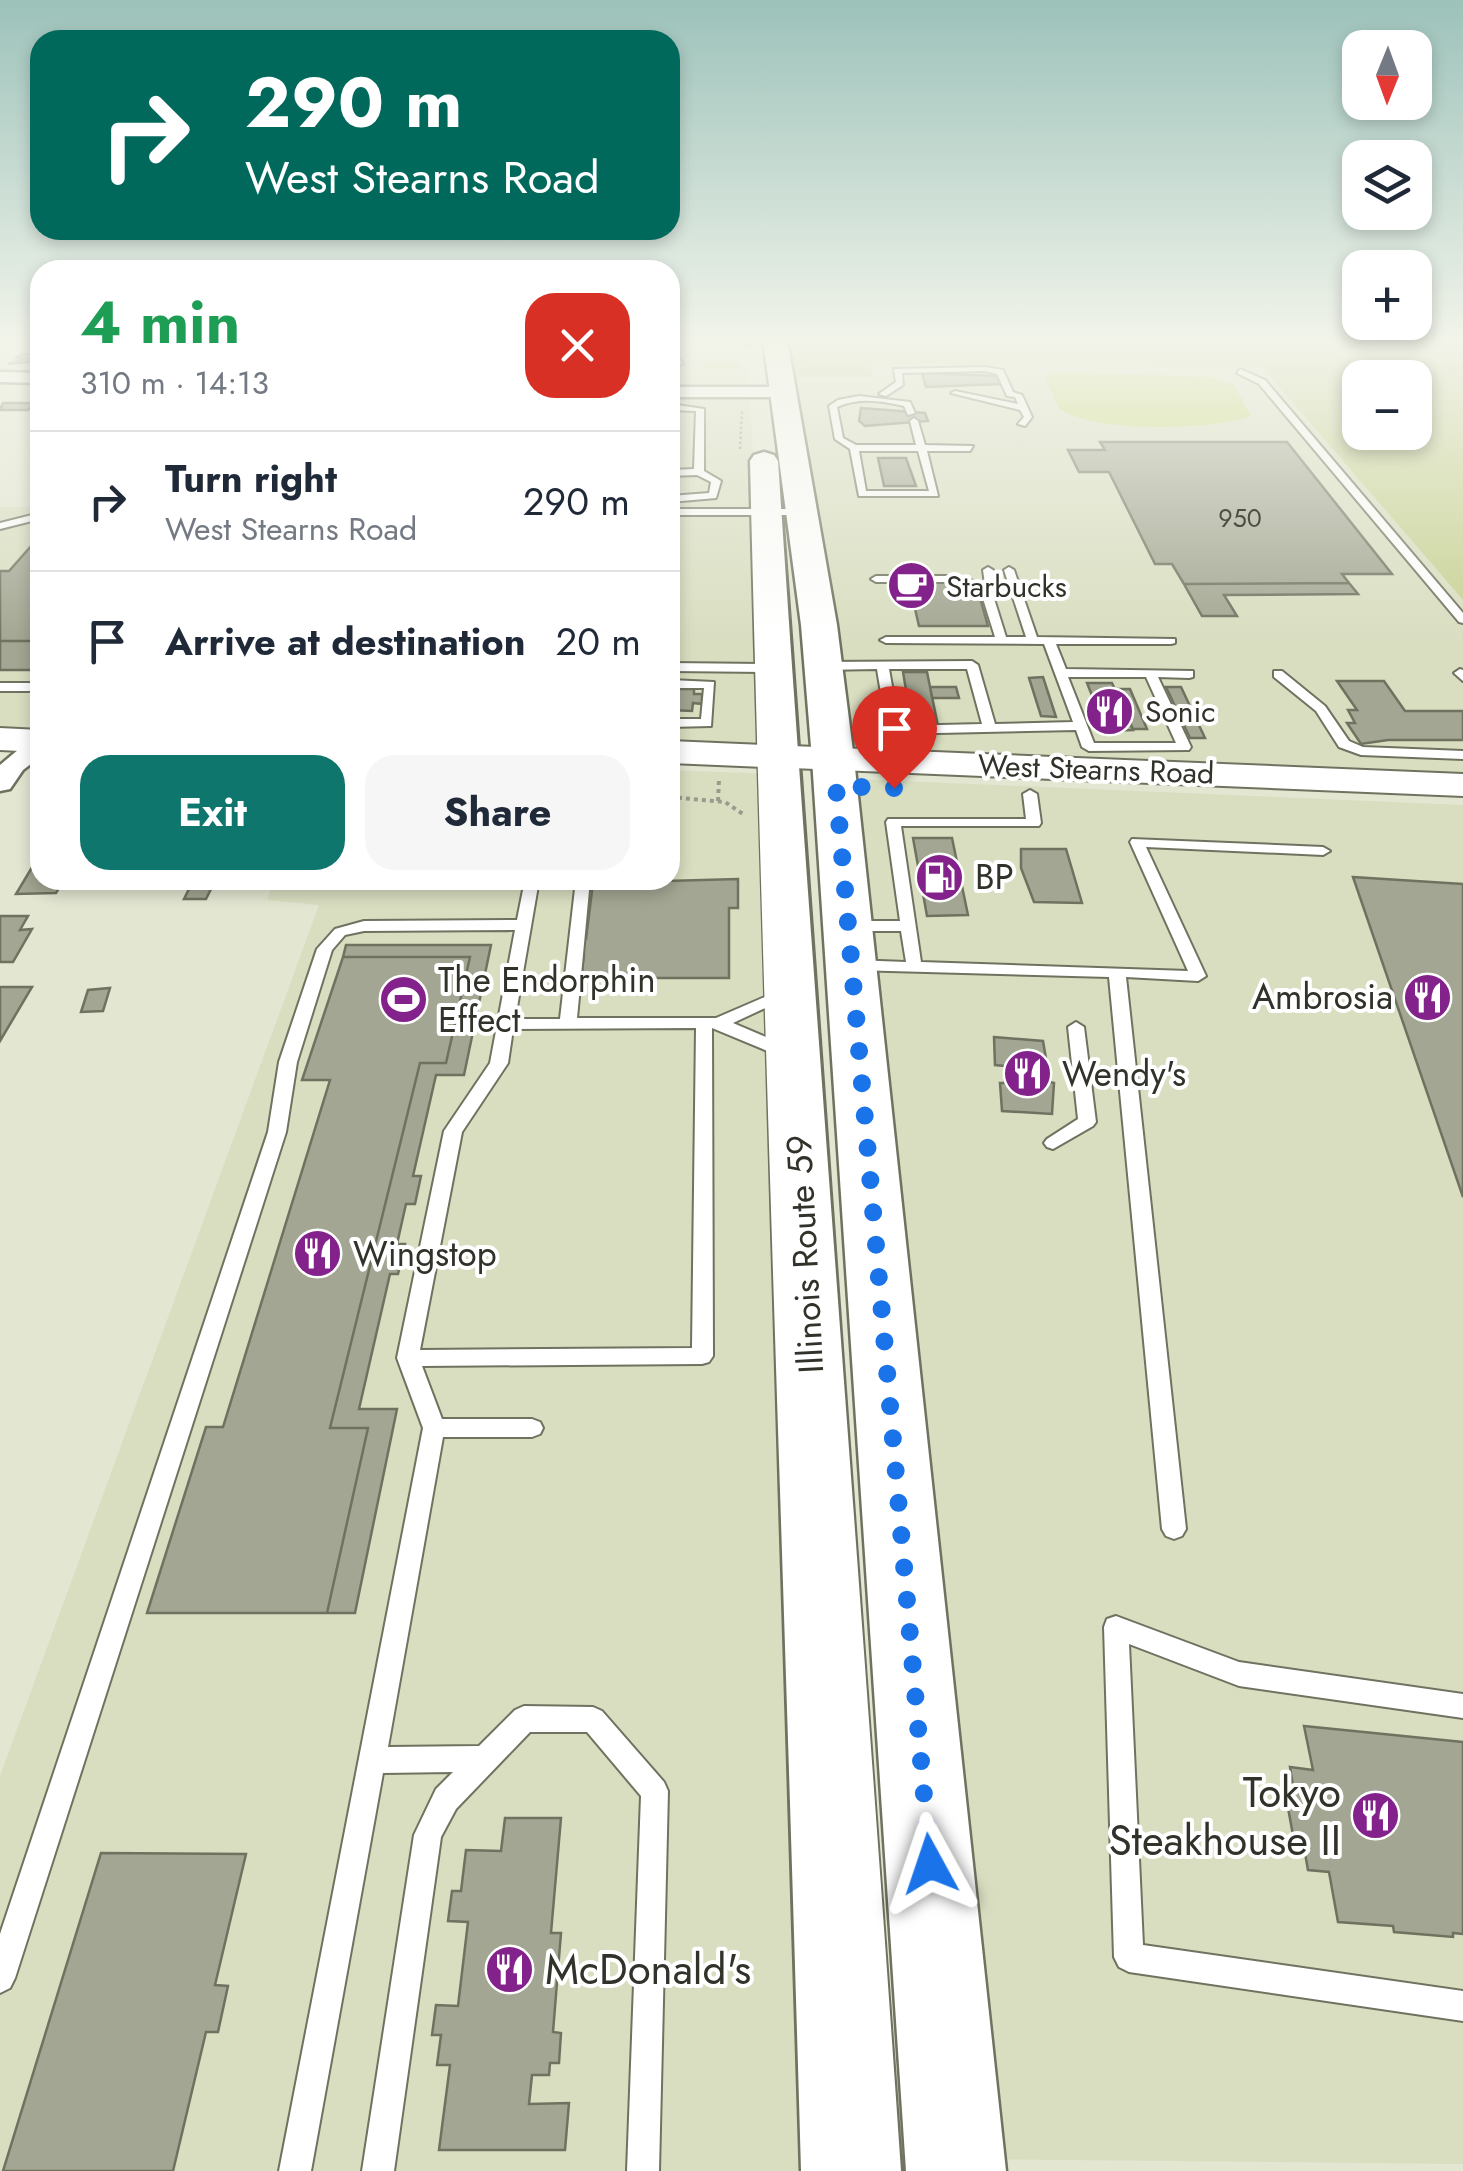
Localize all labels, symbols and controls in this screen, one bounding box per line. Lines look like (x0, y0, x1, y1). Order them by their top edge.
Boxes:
north arrow (1342, 30, 1432, 120)
map controls (1342, 30, 1432, 450)
text: 290 m (245, 52, 463, 153)
icon: right (80, 70, 210, 200)
button: layers (1342, 140, 1432, 230)
text: West Stearns Road (245, 145, 600, 210)
button: + (1342, 250, 1432, 340)
text: 4 min (80, 279, 240, 366)
button: close (525, 293, 630, 398)
text: 310 m · 14:13 (80, 360, 269, 406)
button: − (1342, 360, 1432, 450)
text: Turn right (165, 451, 337, 506)
icon: right (80, 474, 135, 529)
text: 290 m (523, 474, 630, 529)
house number: 950 (1218, 500, 1262, 536)
text: West Stearns Road (165, 506, 417, 552)
cafe icon: Starbucks (885, 560, 937, 612)
place label: Starbucks (946, 565, 1067, 608)
icon: arrive (80, 614, 135, 669)
text: Arrive at destination (165, 614, 526, 669)
text: 20 m (556, 614, 641, 669)
restaurant icon: Sonic (1084, 685, 1136, 737)
pin (852, 686, 937, 789)
place label: Sonic (1145, 690, 1216, 733)
icon: arrive (867, 701, 922, 756)
street label: West Stearns Road (977, 743, 1215, 795)
button: Exit (80, 755, 345, 870)
button: Share (365, 755, 630, 870)
fuel station icon: BP (914, 851, 966, 903)
place label: BP (975, 852, 1014, 902)
place label: The Endorphin Effect (438, 955, 656, 1045)
restaurant icon: Ambrosia (1402, 971, 1454, 1023)
place label: Ambrosia (1252, 972, 1393, 1022)
sports icon: The Endorphin Effect (377, 974, 429, 1026)
restaurant icon: Wendy's (1001, 1048, 1053, 1100)
place label: Wendy's (1062, 1049, 1186, 1099)
street label: Illinois Route 59 (774, 1133, 836, 1375)
restaurant icon: Wingstop (292, 1228, 344, 1280)
place label: Wingstop (353, 1229, 497, 1279)
place label: Tokyo Steakhouse II (1109, 1762, 1341, 1871)
restaurant icon: Tokyo Steakhouse II (1350, 1790, 1402, 1842)
position arrow (878, 1812, 982, 1916)
place label: McDonald's (545, 1939, 751, 2000)
restaurant icon: McDonald's (484, 1943, 536, 1995)

